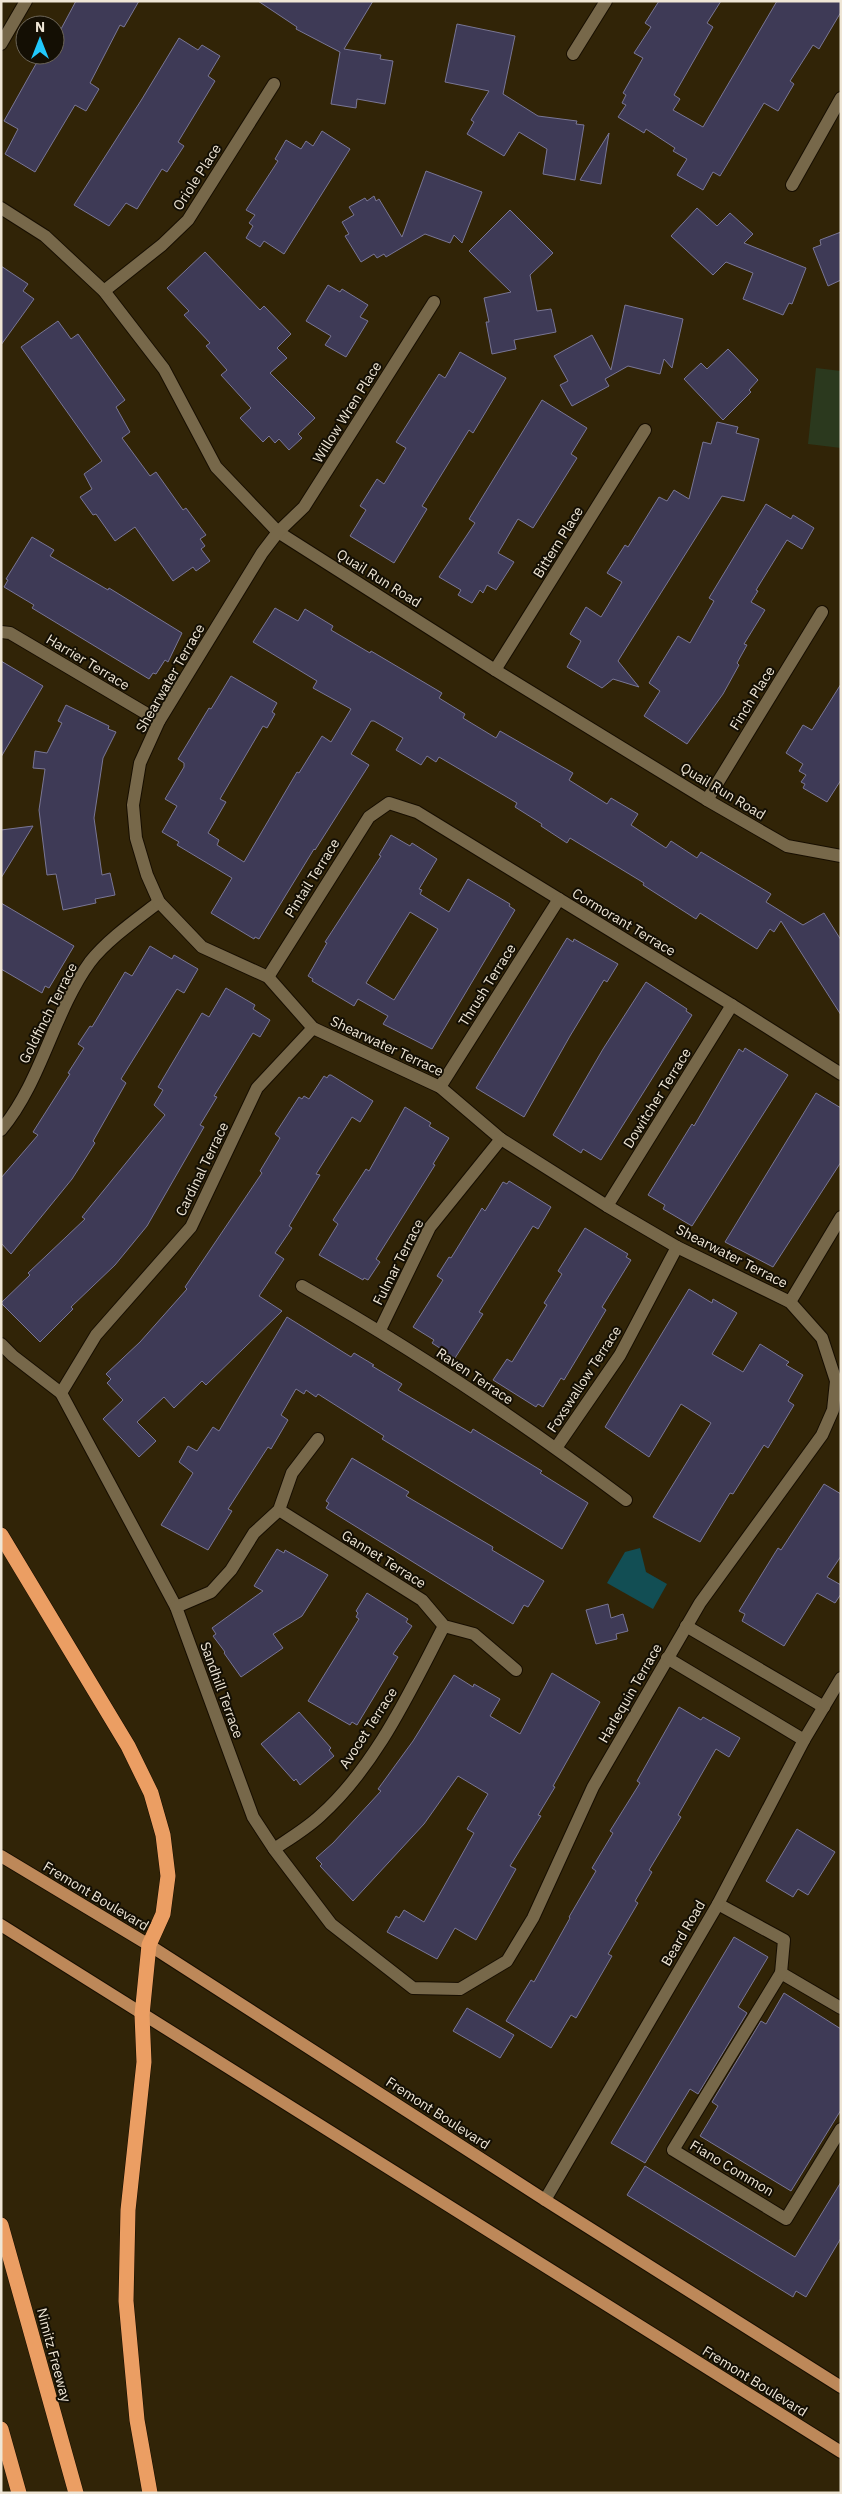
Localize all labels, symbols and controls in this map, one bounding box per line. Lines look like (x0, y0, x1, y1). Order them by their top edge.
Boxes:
north arrow (15, 15, 65, 65)
text: N (35, 18, 45, 36)
street label: Oriole Place (169, 140, 225, 214)
street label: Willow Wren Place (309, 358, 386, 466)
street label: Bittern Place (529, 503, 587, 581)
street label: Quail Run Road (333, 545, 425, 611)
street label: Shearwater Terrace (132, 620, 209, 736)
street label: Harrier Terrace (43, 630, 133, 694)
street label: Finch Place (725, 662, 779, 733)
street label: Quail Run Road (677, 758, 769, 824)
street label: Pintail Terrace (281, 835, 344, 921)
street label: Cormorant Terrace (569, 884, 679, 960)
street label: Thrush Terrace (454, 940, 520, 1030)
street label: Goldfinch Terrace (15, 959, 81, 1066)
street label: Shearwater Terrace (328, 1012, 447, 1080)
street label: Dowitcher Terrace (619, 1044, 695, 1151)
street label: Cardinal Terrace (171, 1119, 233, 1219)
street label: Fulmar Terrace (369, 1216, 428, 1308)
street label: Shearwater Terrace (673, 1220, 791, 1292)
street label: Foxswallow Terrace (543, 1322, 625, 1436)
street label: Raven Terrace (433, 1344, 517, 1409)
street label: Gannet Terrace (338, 1526, 430, 1592)
street label: Sandhill Terrace (196, 1639, 248, 1741)
street label: Harlequin Terrace (594, 1640, 666, 1746)
street label: Avocet Terrace (335, 1684, 401, 1772)
street label: Fremont Boulevard (40, 1857, 152, 1935)
street label: Beard Road (657, 1897, 709, 1969)
street label: Fremont Boulevard (383, 2073, 493, 2153)
street label: Fiano Common (687, 2136, 777, 2200)
street label: Nimitz Freeway (33, 2306, 75, 2404)
street label: Fremont Boulevard (699, 2342, 811, 2420)

